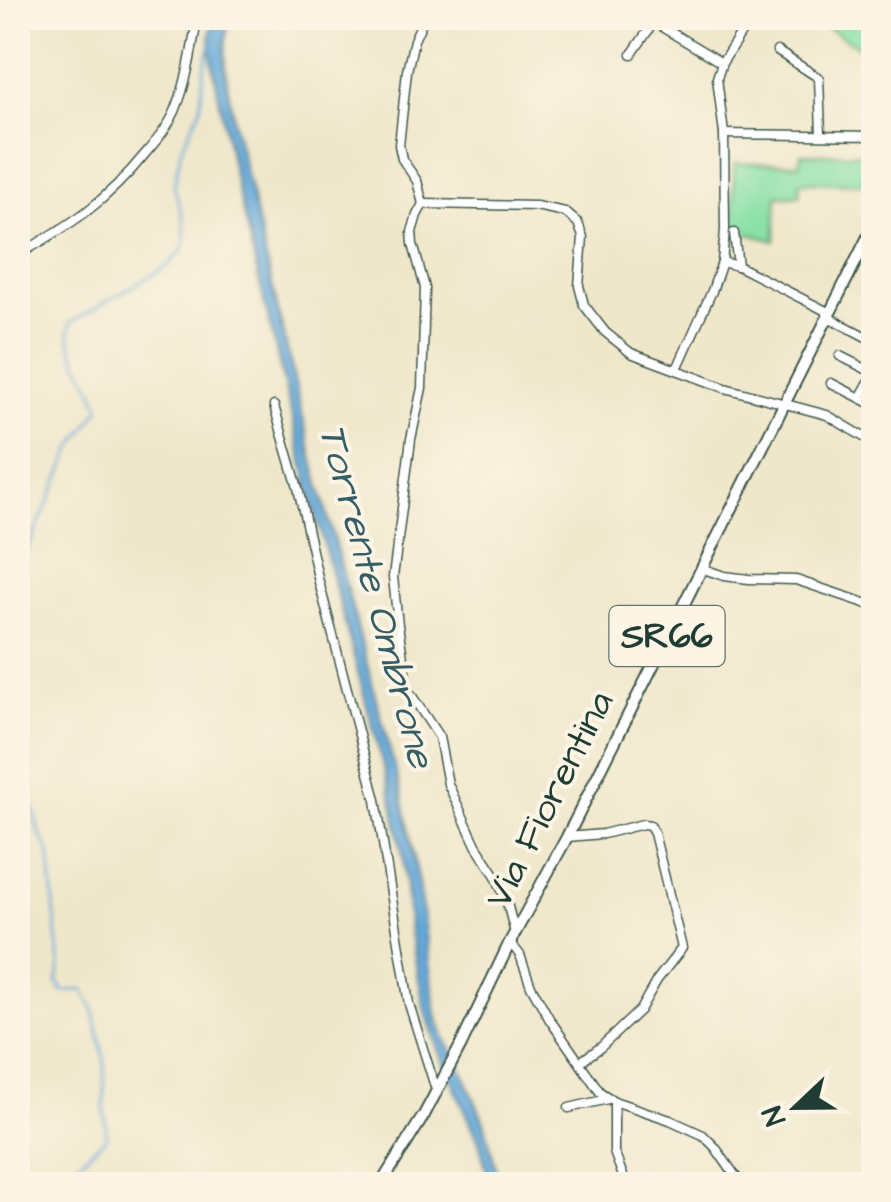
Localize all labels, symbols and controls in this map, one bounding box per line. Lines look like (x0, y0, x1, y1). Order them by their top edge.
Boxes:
water label: Torrente Ombrone (304, 418, 449, 776)
road number: SR66 (610, 606, 724, 666)
street label: Via Fiorentina (473, 682, 627, 918)
north arrow (746, 1057, 846, 1157)
text: N (753, 1100, 796, 1131)

